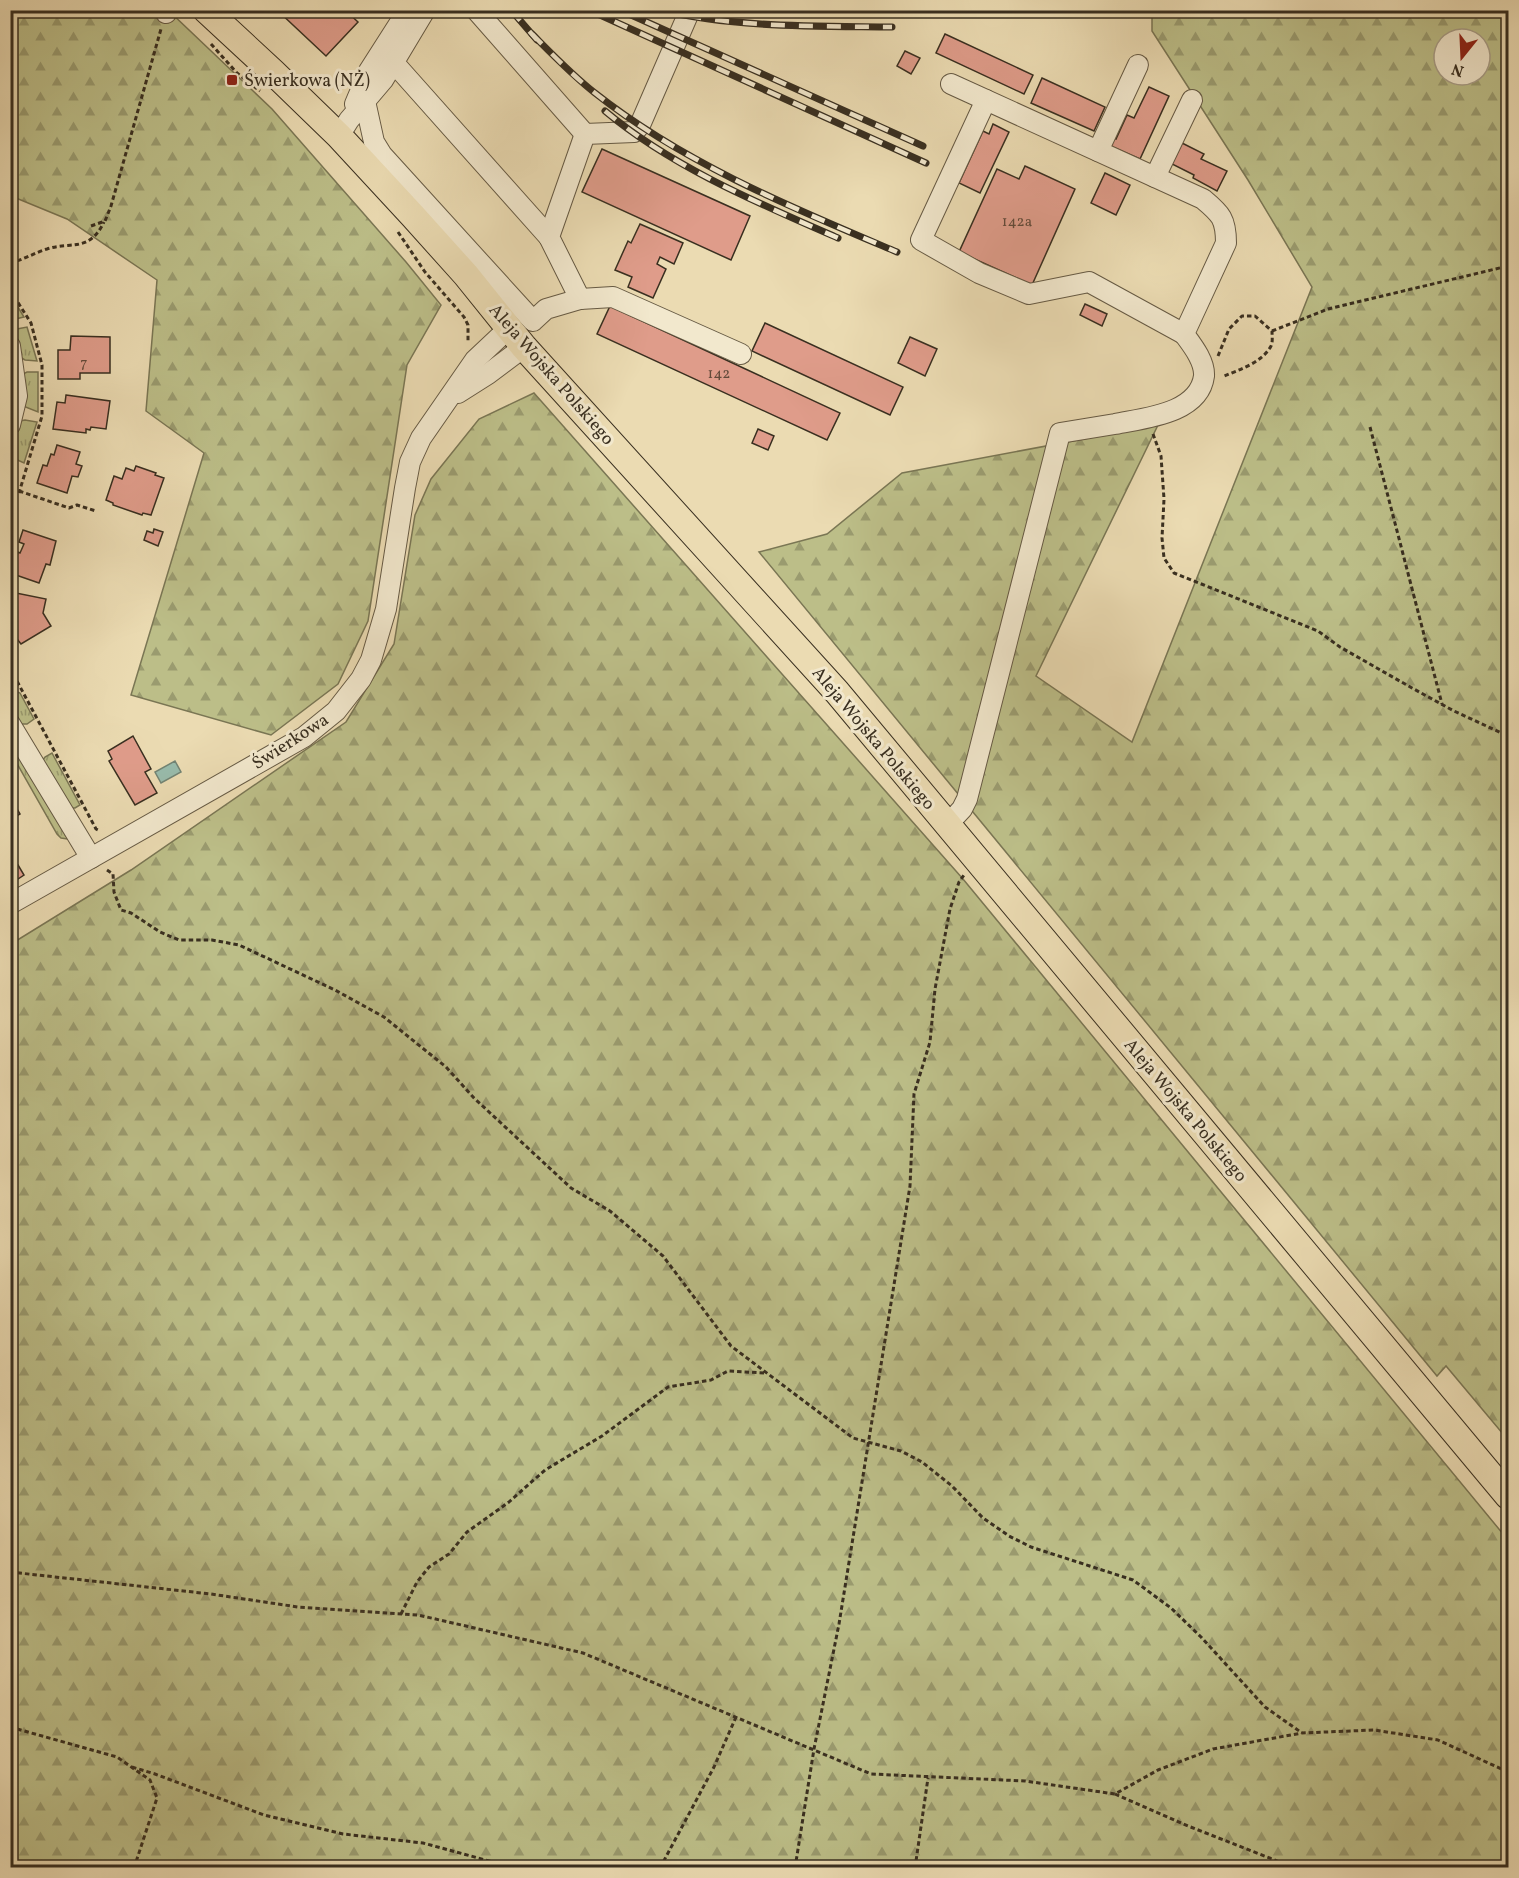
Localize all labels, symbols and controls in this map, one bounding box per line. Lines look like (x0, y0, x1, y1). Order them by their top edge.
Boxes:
north arrow (1432, 27, 1492, 87)
text: N (1449, 57, 1467, 82)
place label: Świerkowa (NŻ) (244, 69, 370, 94)
marker: Świerkowa (NŻ) (225, 73, 239, 87)
house number: 142a (1002, 212, 1032, 233)
street label: Aleja Wojska Polskiego (482, 299, 619, 451)
house number: 7 (80, 353, 88, 374)
house number: 142 (708, 364, 730, 385)
street label: Aleja Wojska Polskiego (805, 662, 940, 816)
street label: Świerkowa (247, 708, 334, 776)
street label: Aleja Wojska Polskiego (1117, 1034, 1252, 1188)

